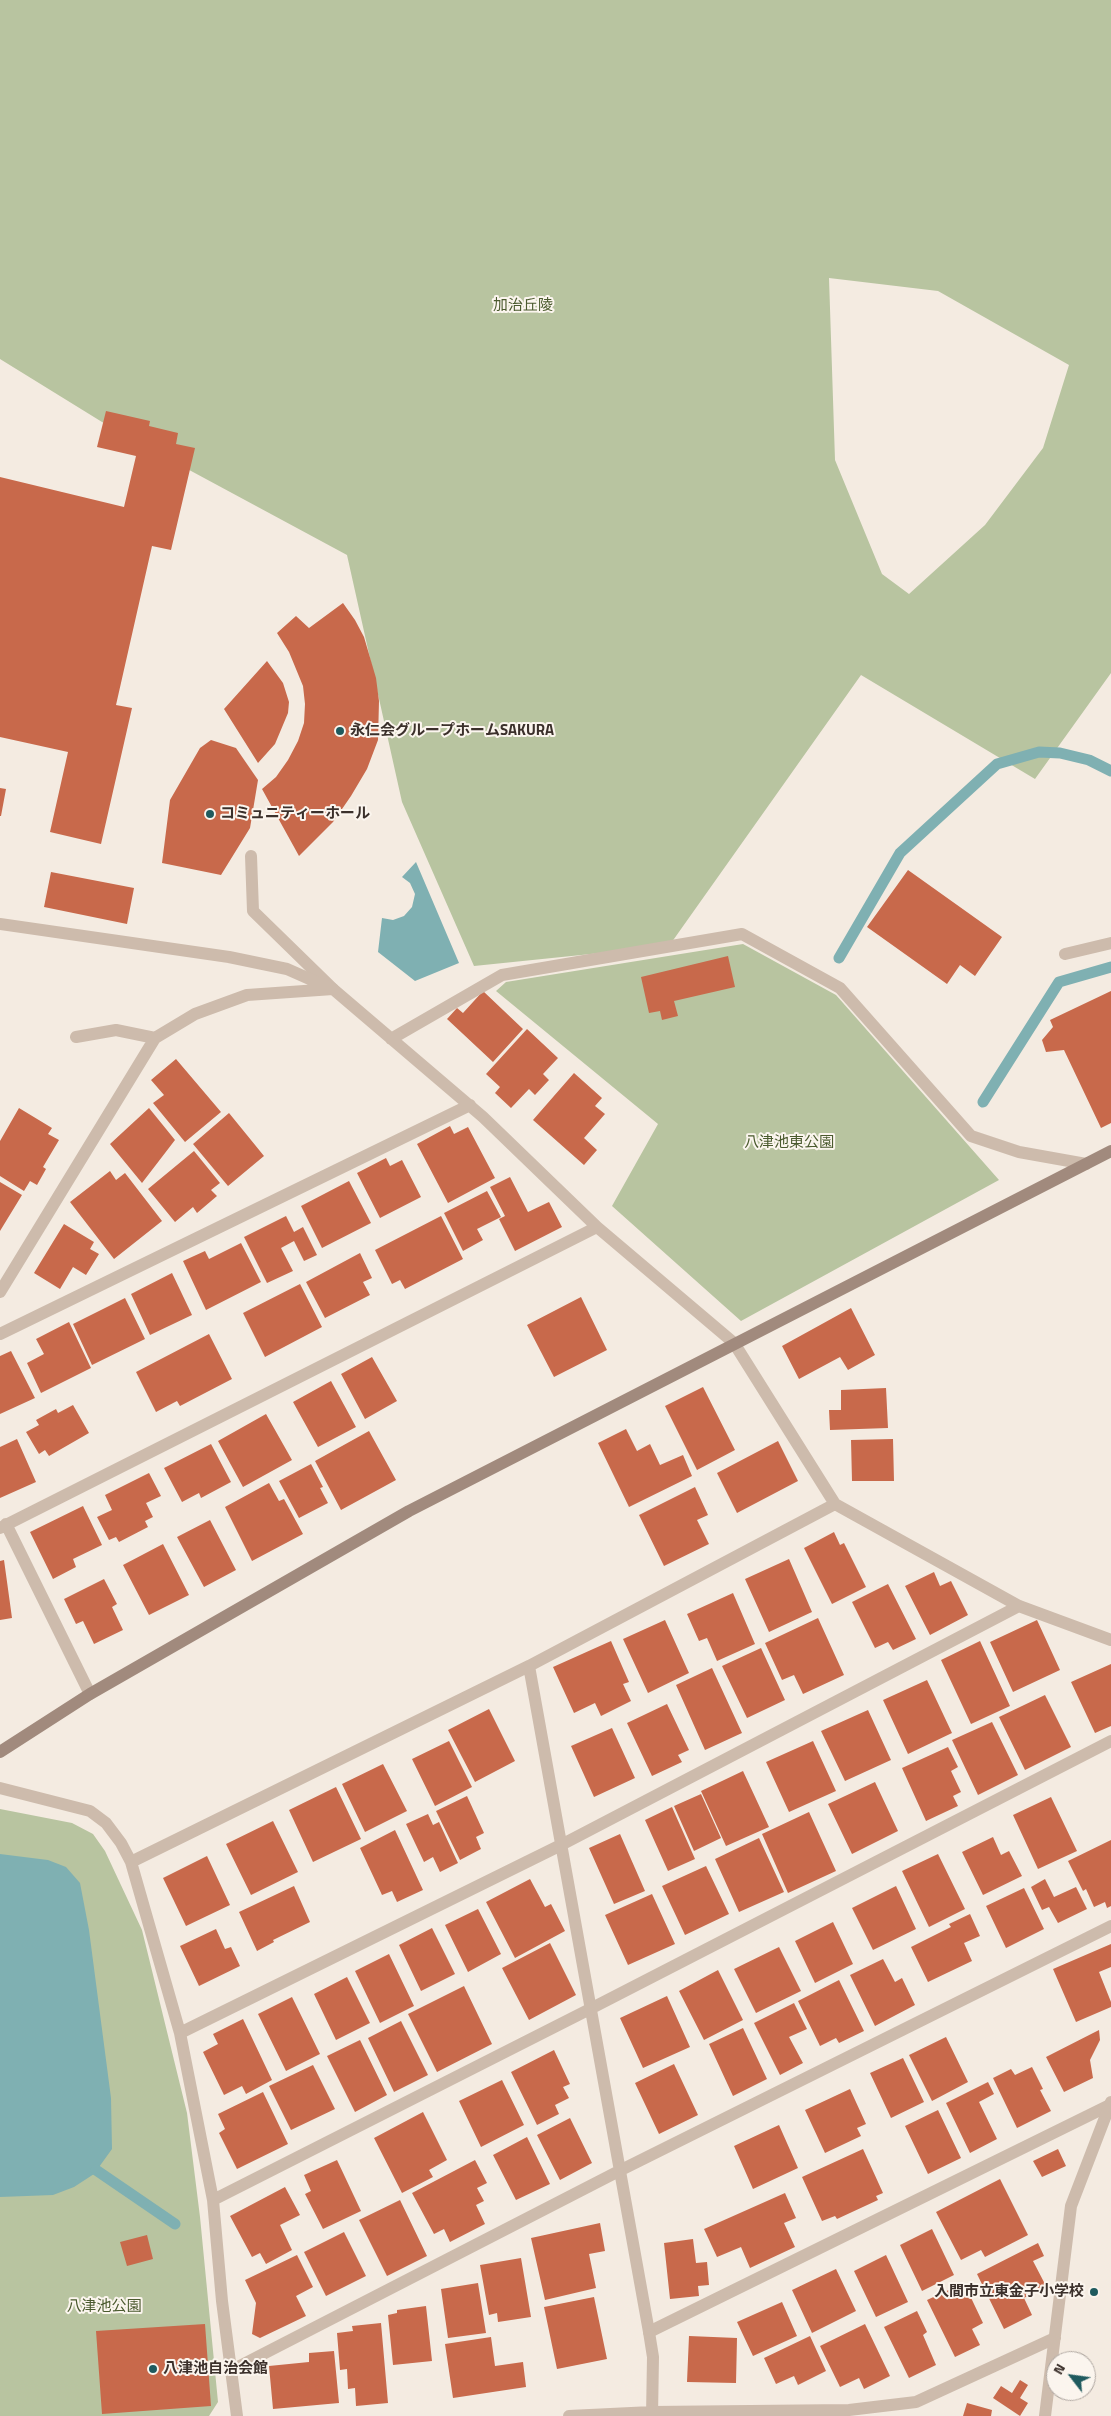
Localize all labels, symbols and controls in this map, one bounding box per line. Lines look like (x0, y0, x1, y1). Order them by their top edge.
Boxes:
park label: 加治丘陵 (493, 297, 553, 315)
place label: 永仁会グループホームSAKURA (350, 722, 554, 740)
marker: 永仁会グループホームSAKURA (334, 725, 346, 737)
place label: コミュニティーホール (220, 805, 370, 823)
marker: コミュニティーホール (204, 808, 216, 820)
park label: 八津池東公園 (744, 1134, 834, 1152)
place label: 入間市立東金子小学校 (934, 2283, 1084, 2301)
marker: 入間市立東金子小学校 (1088, 2286, 1100, 2298)
park label: 八津池公園 (67, 2298, 141, 2316)
north arrow (1046, 2351, 1096, 2401)
text: N (1047, 2359, 1070, 2378)
place label: 八津池自治会館 (163, 2360, 268, 2378)
marker: 八津池自治会館 (147, 2363, 159, 2375)

